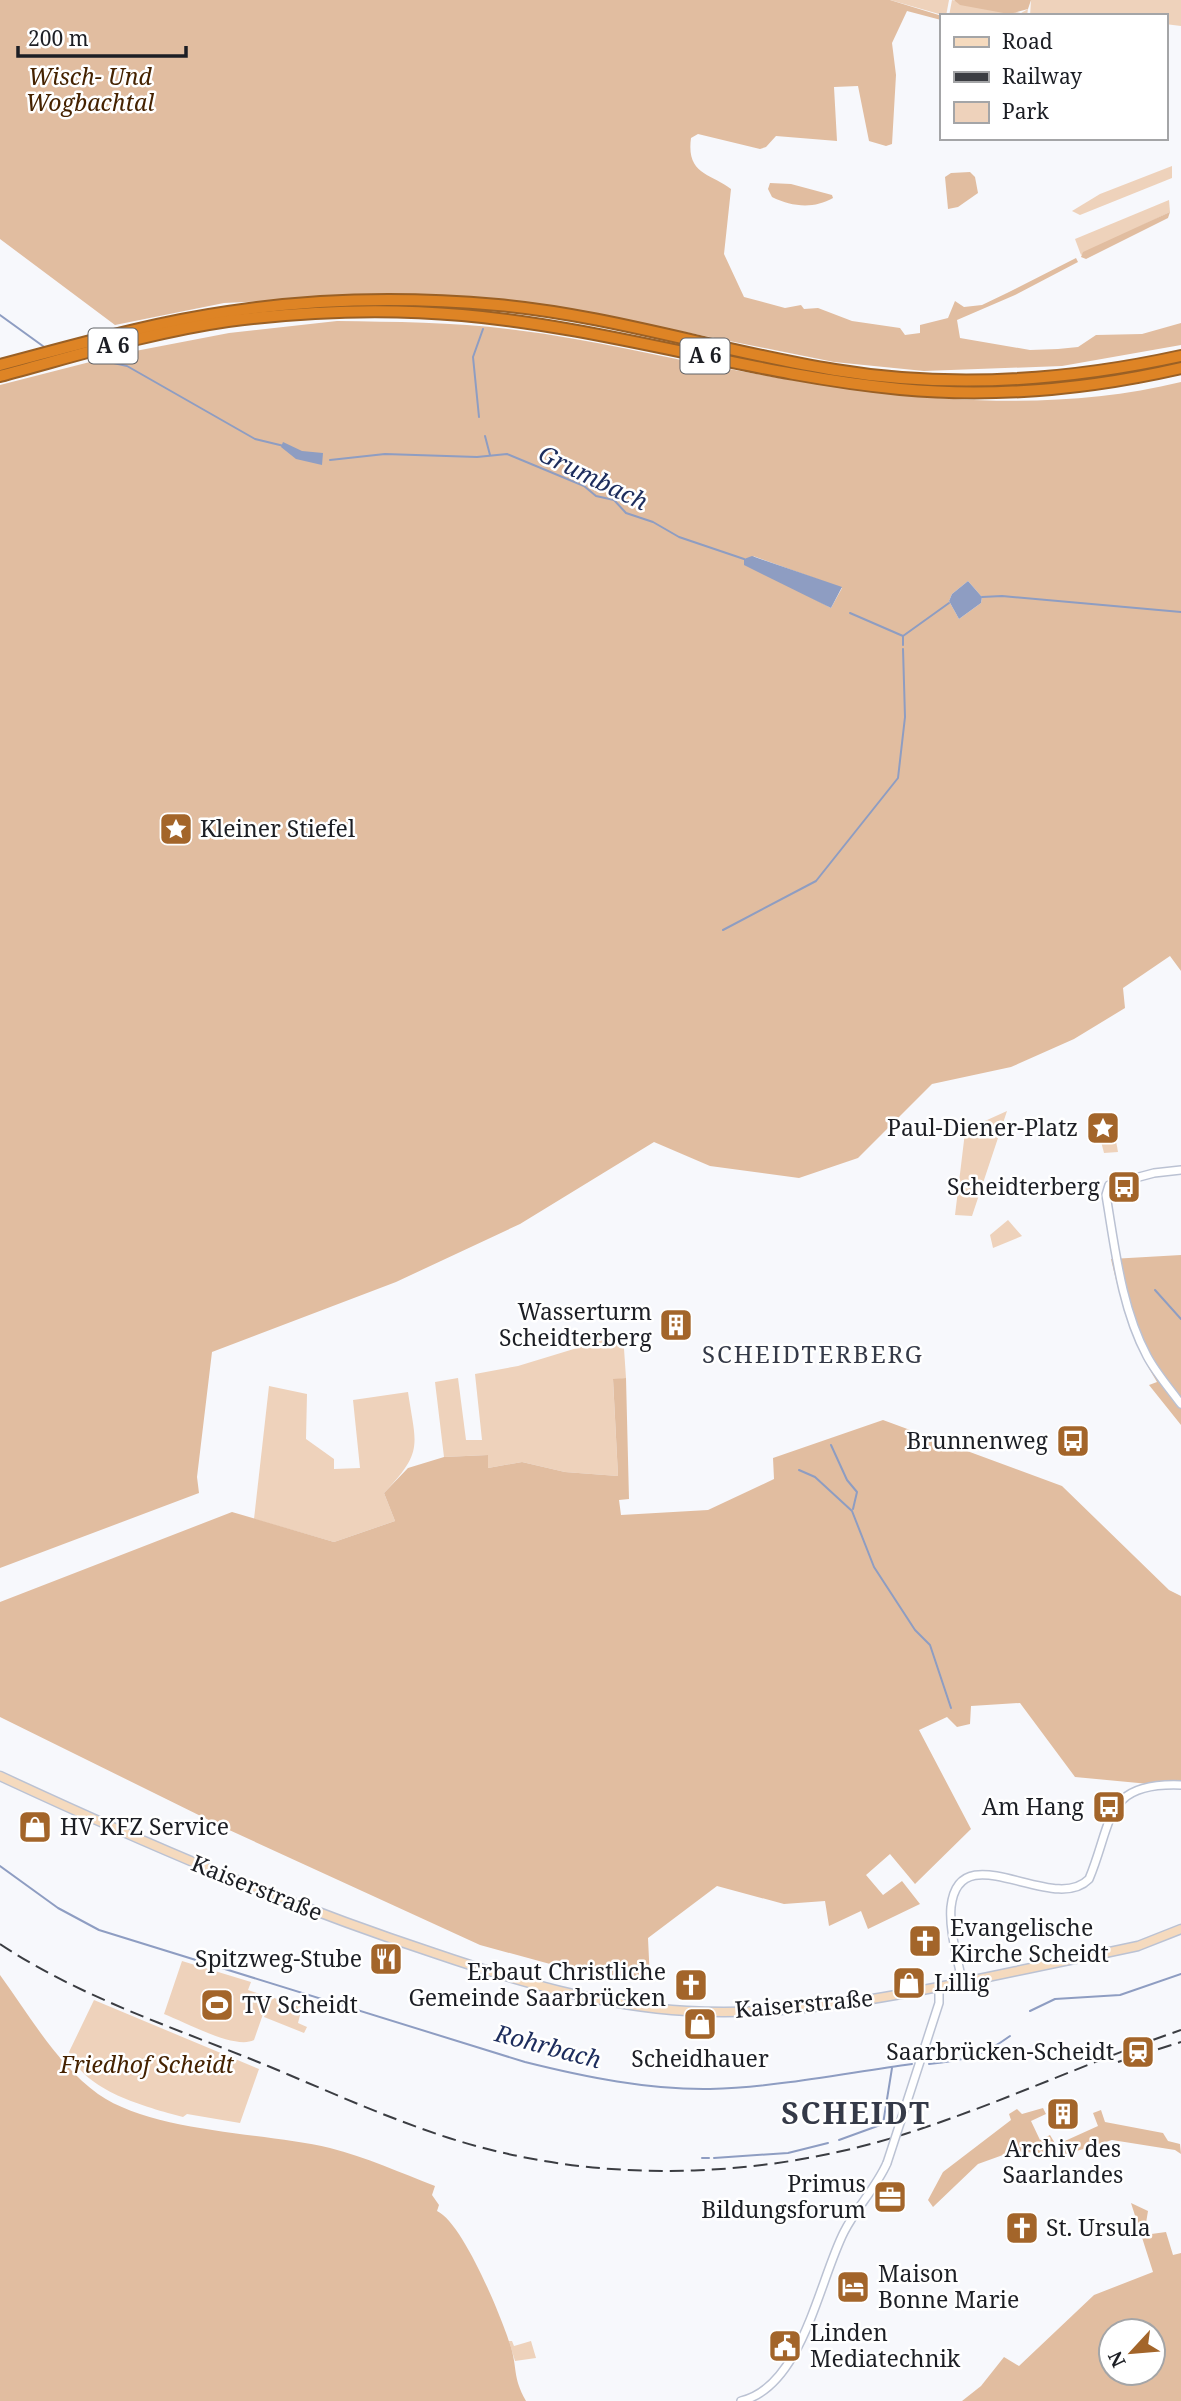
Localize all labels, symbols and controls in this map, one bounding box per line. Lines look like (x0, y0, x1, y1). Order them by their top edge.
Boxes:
scale bar (18, 14, 186, 58)
legend (940, 14, 1167, 140)
text: 200 m (28, 24, 89, 52)
text: Road (1002, 27, 1053, 55)
park label: Wisch- Und Wogbachtal (26, 60, 154, 118)
text: Railway (1002, 62, 1082, 90)
text: Park (1002, 97, 1049, 125)
road number: A 6 (88, 328, 138, 364)
road number: A 6 (680, 338, 730, 374)
water label: Grumbach (534, 436, 654, 517)
place icon: Kleiner Stiefel (157, 810, 195, 848)
place label: Kleiner Stiefel (200, 812, 355, 844)
place icon: Paul-Diener-Platz (1084, 1109, 1122, 1147)
place label: Paul-Diener-Platz (887, 1111, 1078, 1143)
bus stop icon: Scheidterberg (1105, 1168, 1143, 1206)
place label: Scheidterberg (947, 1170, 1101, 1202)
place label: Wasserturm Scheidterberg (499, 1295, 653, 1353)
building icon: Wasserturm Scheidterberg (657, 1306, 695, 1344)
district label: SCHEIDTERBERG (702, 1337, 924, 1370)
bus stop icon: Brunnenweg (1054, 1422, 1092, 1460)
place label: Brunnenweg (906, 1424, 1049, 1456)
bus stop icon: Am Hang (1090, 1788, 1128, 1826)
place label: Am Hang (982, 1790, 1085, 1822)
shop icon: HV KFZ Service (16, 1808, 54, 1846)
place label: HV KFZ Service (60, 1810, 229, 1842)
street label: Kaiserstraße (187, 1846, 328, 1928)
place label: Evangelische Kirche Scheidt (950, 1911, 1109, 1969)
church icon: Evangelische Kirche Scheidt (906, 1922, 944, 1960)
restaurant icon: Spitzweg-Stube (367, 1940, 405, 1978)
place label: Spitzweg-Stube (195, 1942, 362, 1974)
place label: Erbaut Christliche Gemeinde Saarbrücken (408, 1955, 666, 2013)
shop icon: Lillig (890, 1964, 928, 2002)
church icon: Erbaut Christliche Gemeinde Saarbrücken (672, 1966, 710, 2004)
place label: Lillig (934, 1966, 990, 1998)
street label: Kaiserstraße (733, 1981, 874, 2025)
sports icon: TV Scheidt (198, 1986, 236, 2024)
place label: TV Scheidt (242, 1988, 358, 2020)
shop icon: Scheidhauer (681, 2005, 719, 2043)
water label: Rohrbach (491, 2015, 605, 2076)
station icon: Saarbrücken-Scheidt (1119, 2033, 1157, 2071)
place label: Saarbrücken-Scheidt (886, 2035, 1114, 2067)
place label: Scheidhauer (631, 2042, 769, 2074)
park label: Friedhof Scheidt (59, 2048, 234, 2080)
district label: SCHEIDT (781, 2092, 931, 2133)
building icon: Archiv des Saarlandes (1044, 2095, 1082, 2133)
place label: Archiv des Saarlandes (1003, 2132, 1123, 2190)
place label: Primus Bildungsforum (701, 2167, 866, 2225)
office icon: Primus Bildungsforum (871, 2178, 909, 2216)
church icon: St. Ursula (1003, 2209, 1041, 2247)
place label: St. Ursula (1046, 2211, 1151, 2243)
place label: Maison Bonne Marie (878, 2257, 1019, 2315)
hotel icon: Maison Bonne Marie (834, 2268, 872, 2306)
place label: Linden Mediatechnik (810, 2316, 961, 2374)
north arrow (1097, 2317, 1167, 2387)
public building icon: Linden Mediatechnik (766, 2327, 804, 2365)
text: N (1102, 2347, 1132, 2372)

